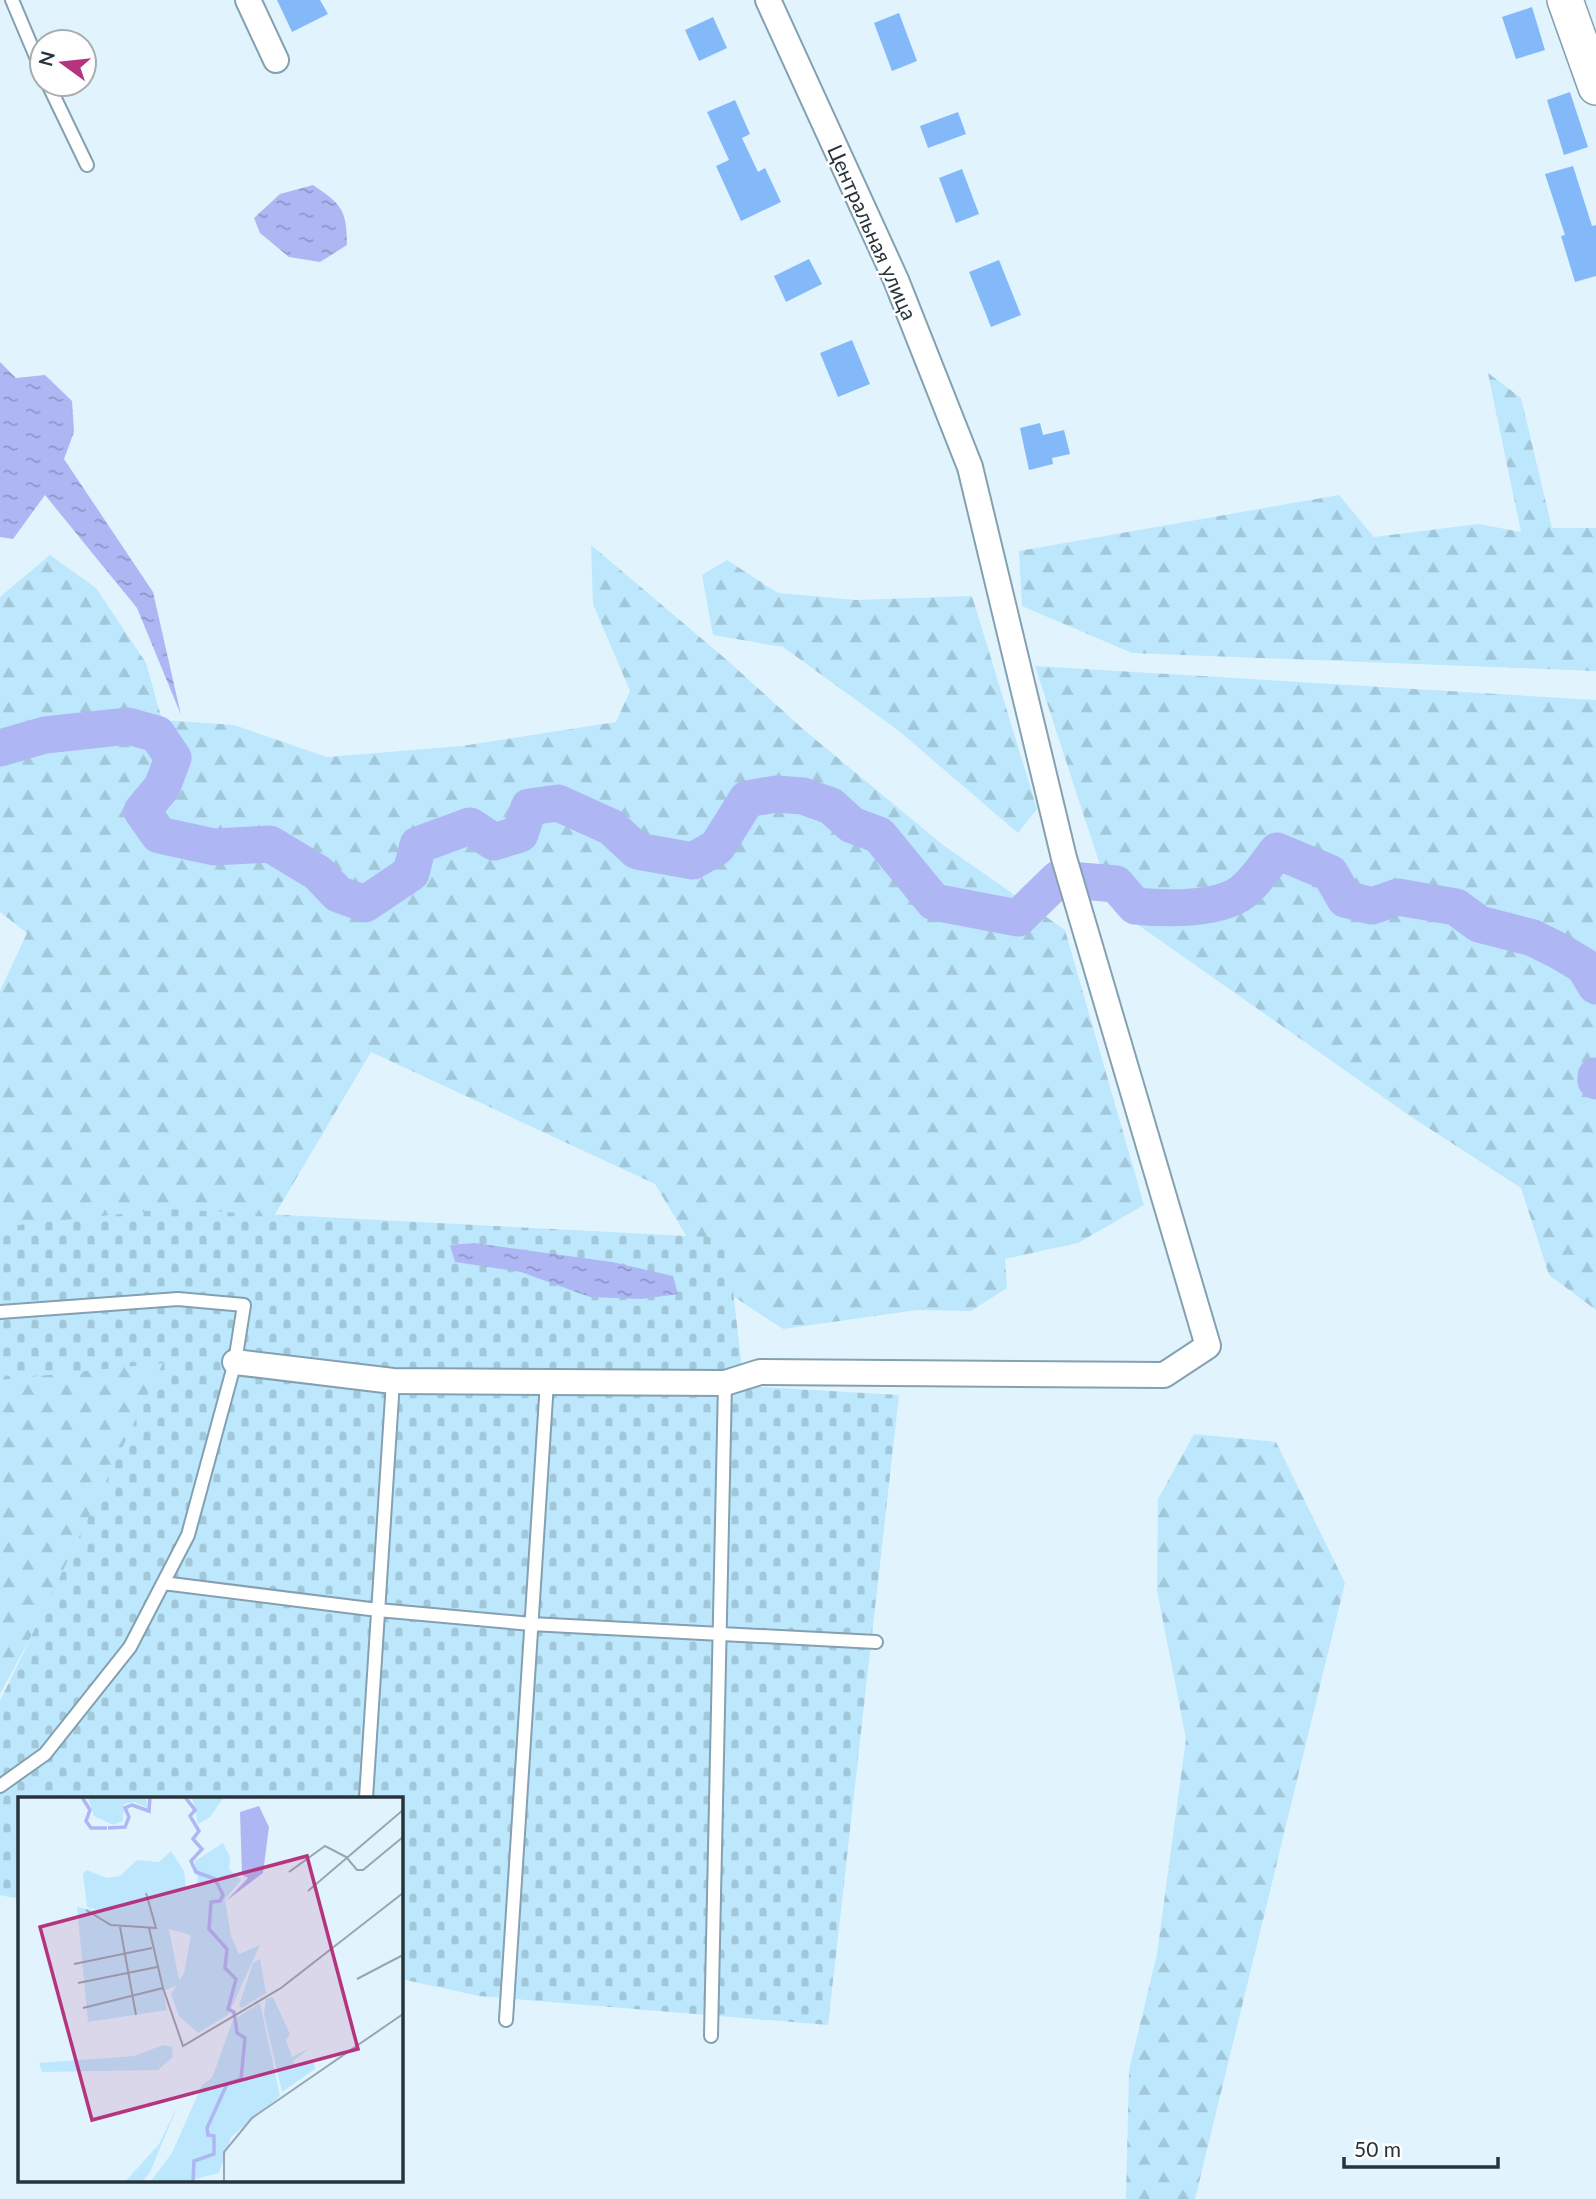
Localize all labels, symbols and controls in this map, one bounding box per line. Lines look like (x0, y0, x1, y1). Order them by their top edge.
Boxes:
north arrow (28, 28, 98, 98)
text: N (33, 48, 59, 69)
street label: Центральная улица (823, 141, 923, 323)
inset map (18, 1797, 402, 2182)
scale bar (1344, 2126, 1498, 2170)
text: 50 m (1354, 2136, 1401, 2161)

